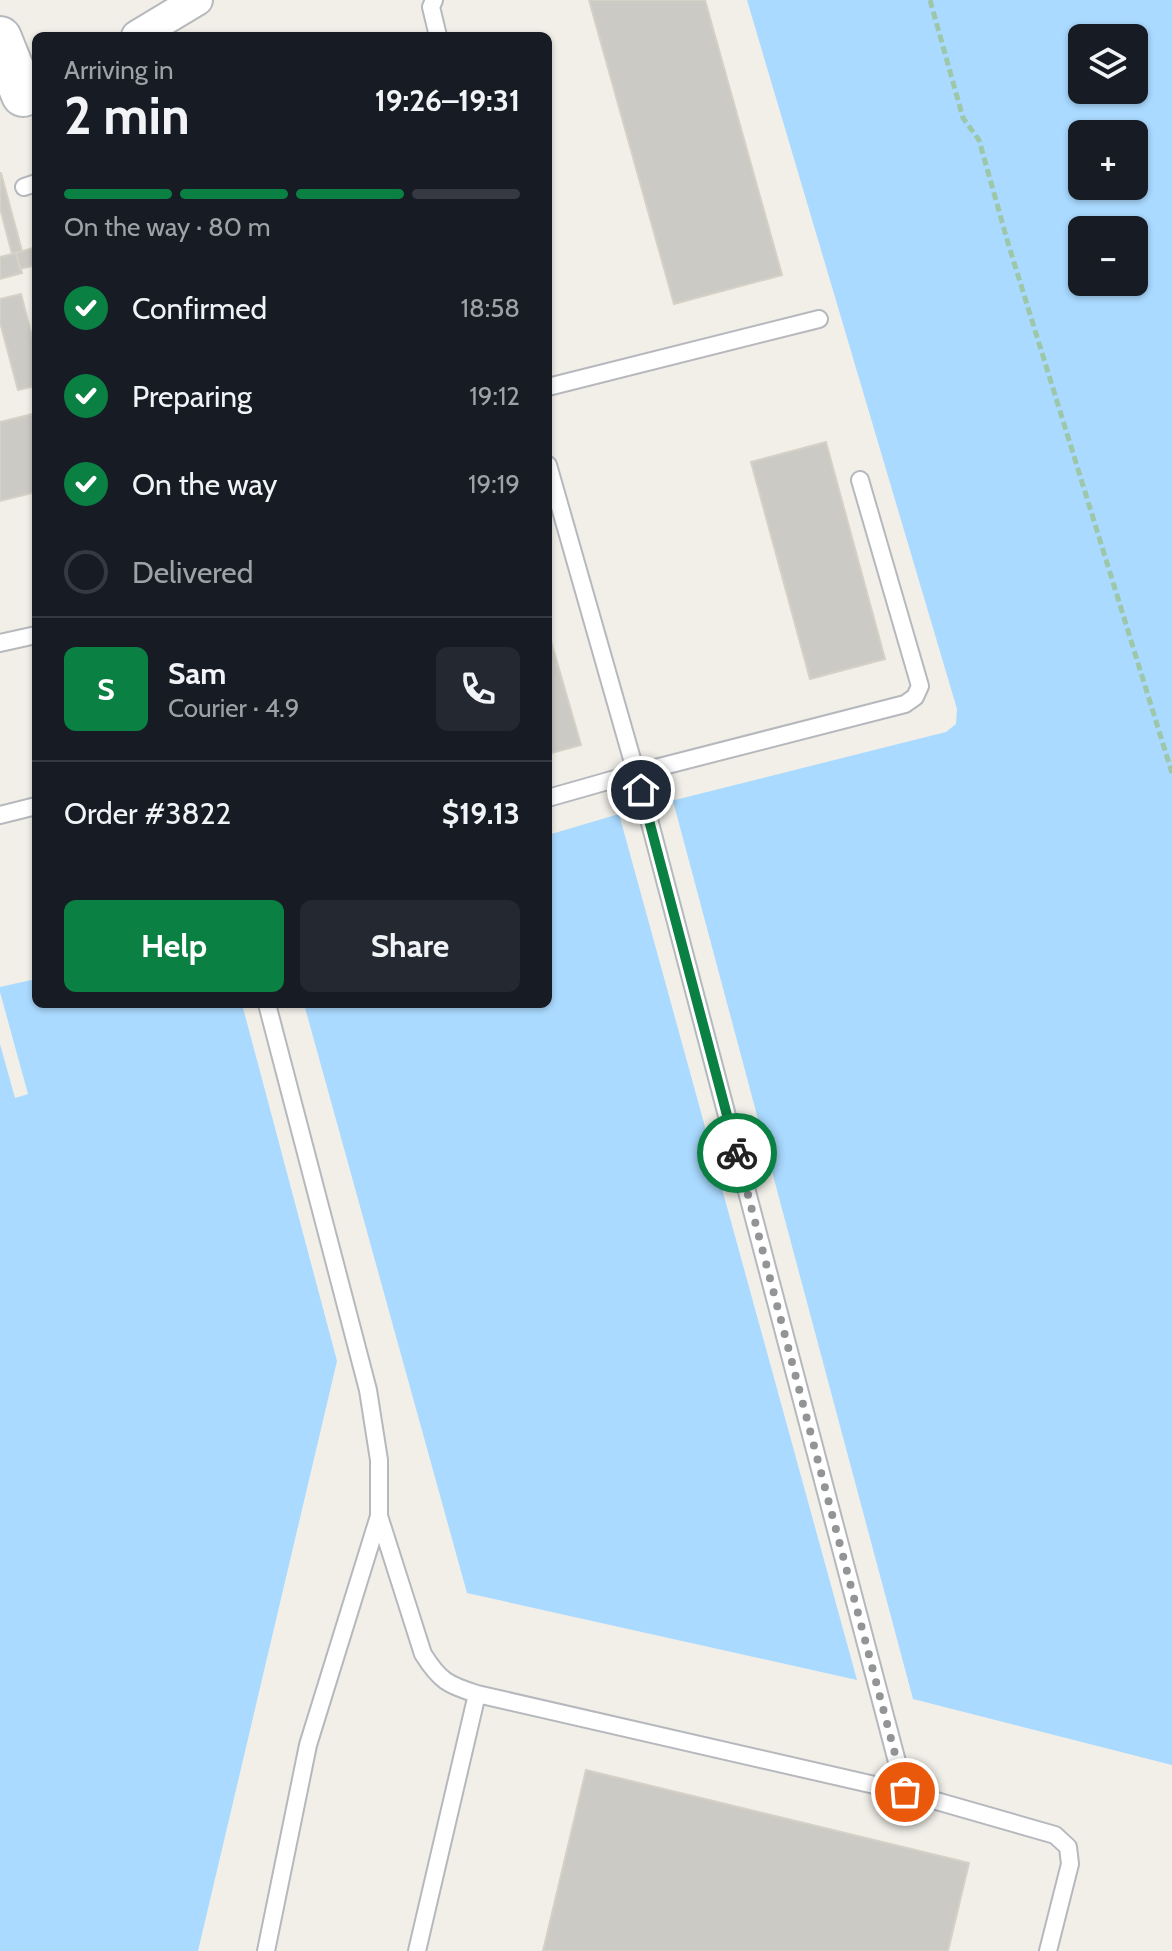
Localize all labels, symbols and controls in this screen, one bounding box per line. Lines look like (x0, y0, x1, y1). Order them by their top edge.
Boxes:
map controls (1068, 24, 1148, 296)
button: layers (1068, 24, 1148, 104)
text: Arriving in (64, 54, 174, 86)
text: 19:26–19:31 (375, 82, 520, 119)
text: 2 min (64, 84, 190, 147)
button: + (1068, 120, 1148, 200)
text: On the way · 80 m (64, 211, 271, 243)
button: − (1068, 216, 1148, 296)
icon: check (64, 286, 108, 330)
text: Confirmed (132, 290, 267, 327)
text: 18:58 (461, 292, 520, 324)
icon: check (64, 374, 108, 418)
text: Preparing (132, 378, 252, 415)
text: 19:12 (469, 380, 520, 412)
icon: check (64, 462, 108, 506)
text: On the way (132, 466, 277, 503)
text: 19:19 (468, 468, 520, 500)
text: Delivered (132, 554, 253, 591)
button: phone (436, 647, 520, 731)
text: Sam (168, 655, 226, 692)
text: S (97, 671, 115, 708)
text: Courier · 4.9 (168, 692, 300, 724)
pin (607, 756, 675, 824)
icon: home (619, 768, 663, 812)
text: Order #3822 (64, 795, 231, 832)
text: $19.13 (442, 795, 520, 832)
button: Help (64, 900, 284, 992)
button: Share (300, 900, 520, 992)
courier (697, 1113, 777, 1193)
icon: bike (715, 1131, 759, 1175)
pin (871, 1758, 939, 1826)
icon: bag (883, 1770, 927, 1814)

